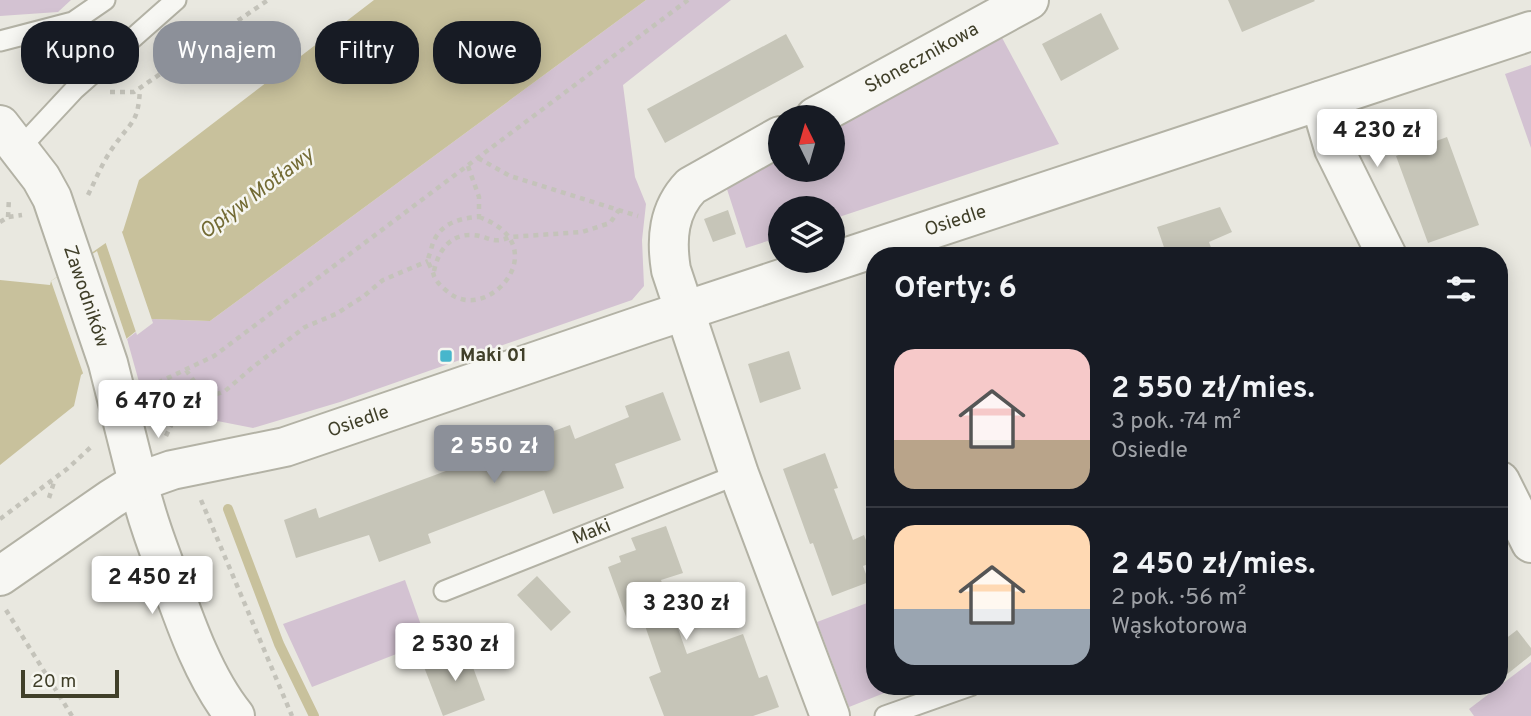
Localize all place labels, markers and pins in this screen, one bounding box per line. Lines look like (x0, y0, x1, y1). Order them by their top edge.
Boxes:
pin: 4 230 zł (1305, 110, 1449, 169)
place label: Maki 01 (460, 344, 527, 368)
marker: Maki 01 (438, 348, 454, 364)
pin: 6 470 zł (86, 380, 230, 440)
pin: 2 550 zł (422, 426, 566, 485)
pin: 2 450 zł (80, 556, 224, 616)
pin: 3 230 zł (614, 582, 758, 642)
pin: 2 530 zł (383, 624, 527, 683)

